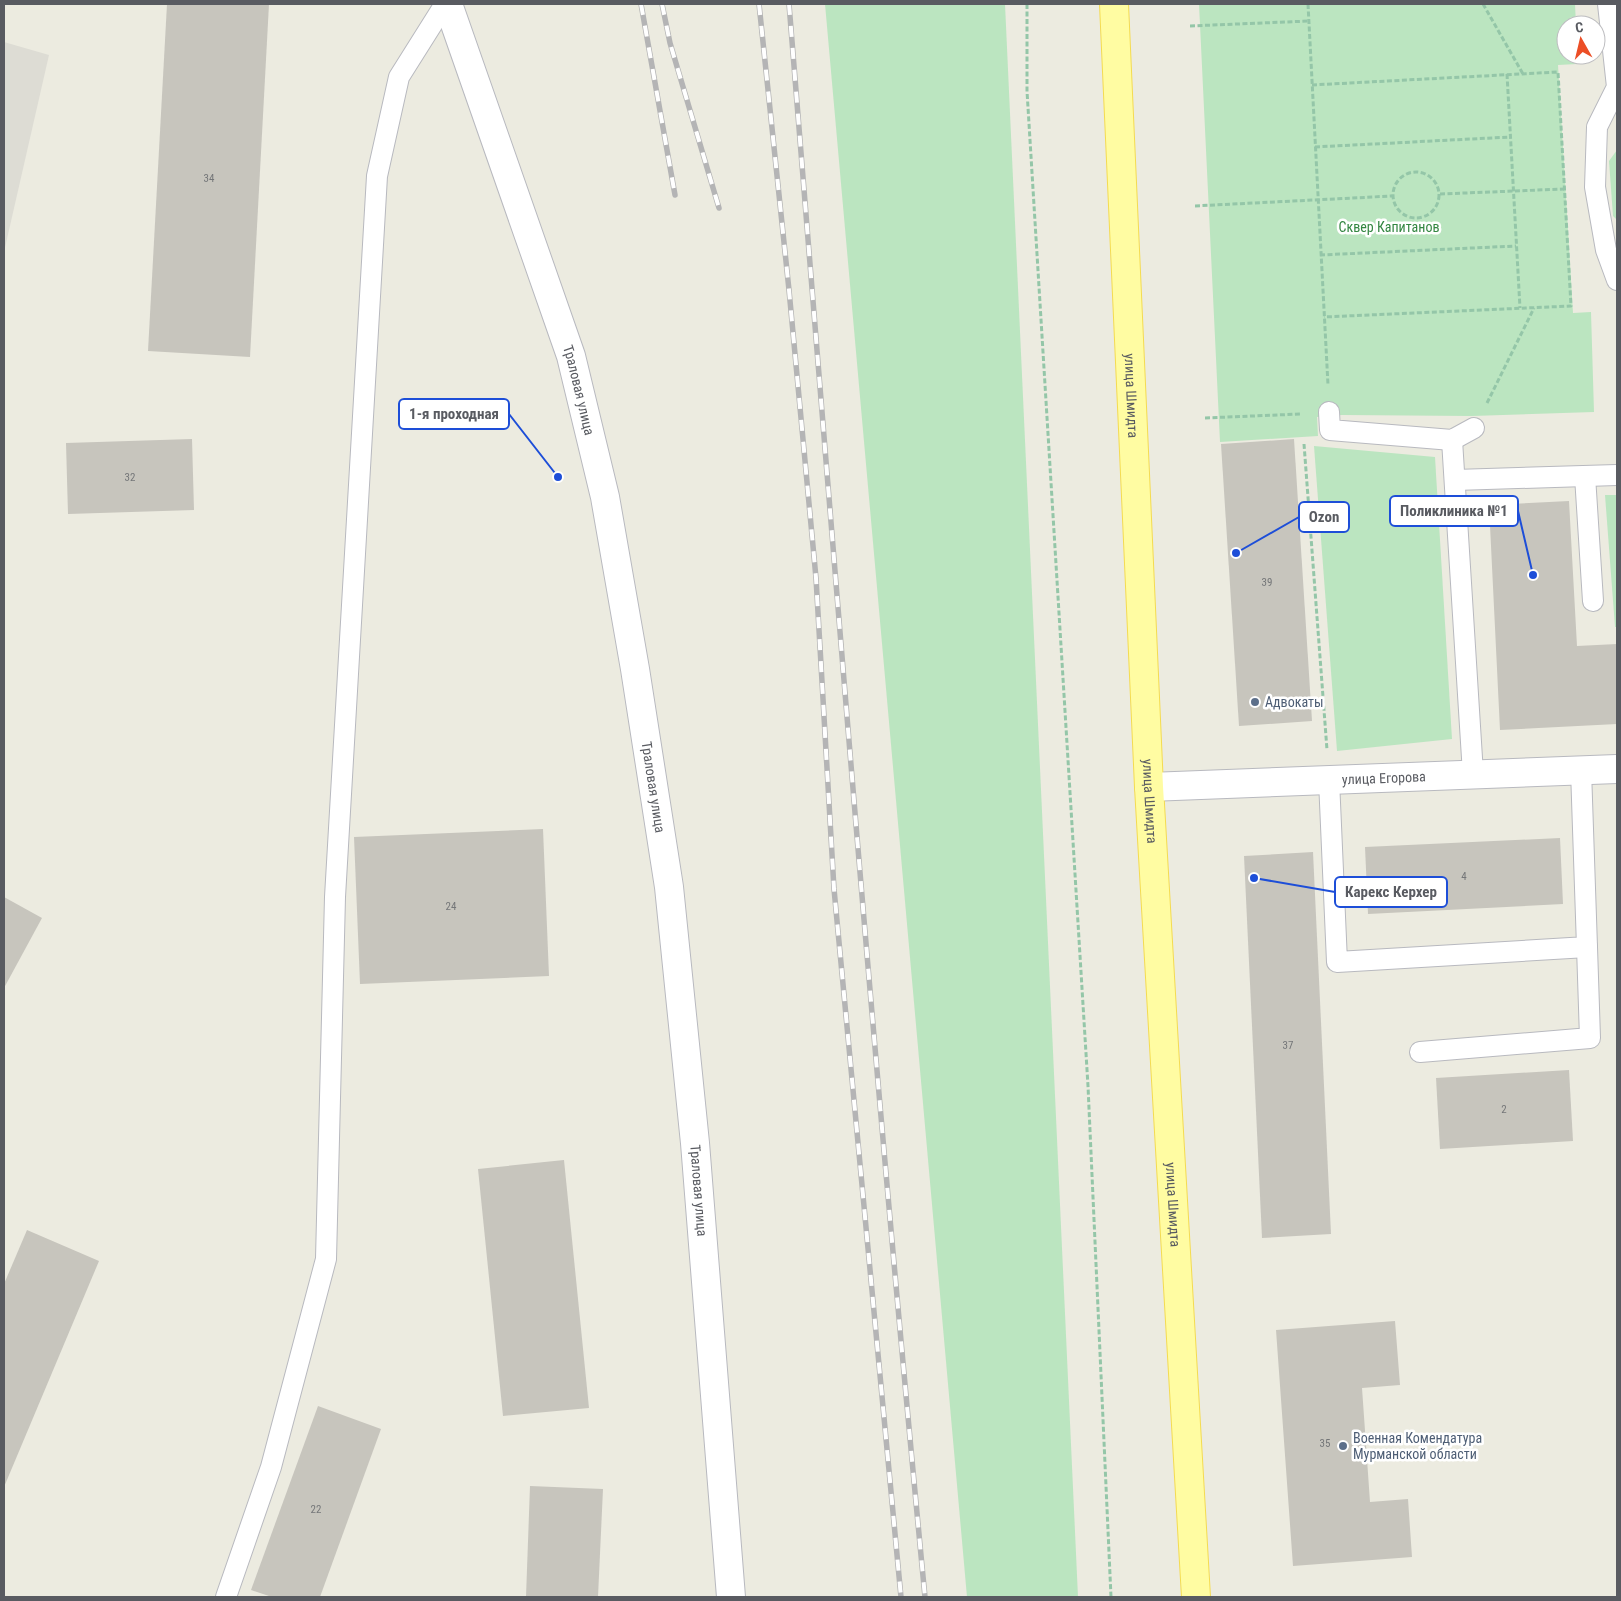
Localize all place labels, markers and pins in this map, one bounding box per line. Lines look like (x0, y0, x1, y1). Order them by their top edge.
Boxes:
callout: 1-я проходная (399, 399, 509, 429)
callout: Поликлиника №1 (1390, 496, 1518, 526)
callout: Ozon (1299, 502, 1349, 532)
place label: Адвокаты (1265, 694, 1323, 710)
marker: Адвокаты (1249, 696, 1261, 708)
callout: Карекс Керхер (1335, 877, 1447, 907)
place label: Военная Комендатура Мурманской области (1353, 1430, 1482, 1462)
marker: Военная Комендатура Мурманской области (1337, 1440, 1349, 1452)

